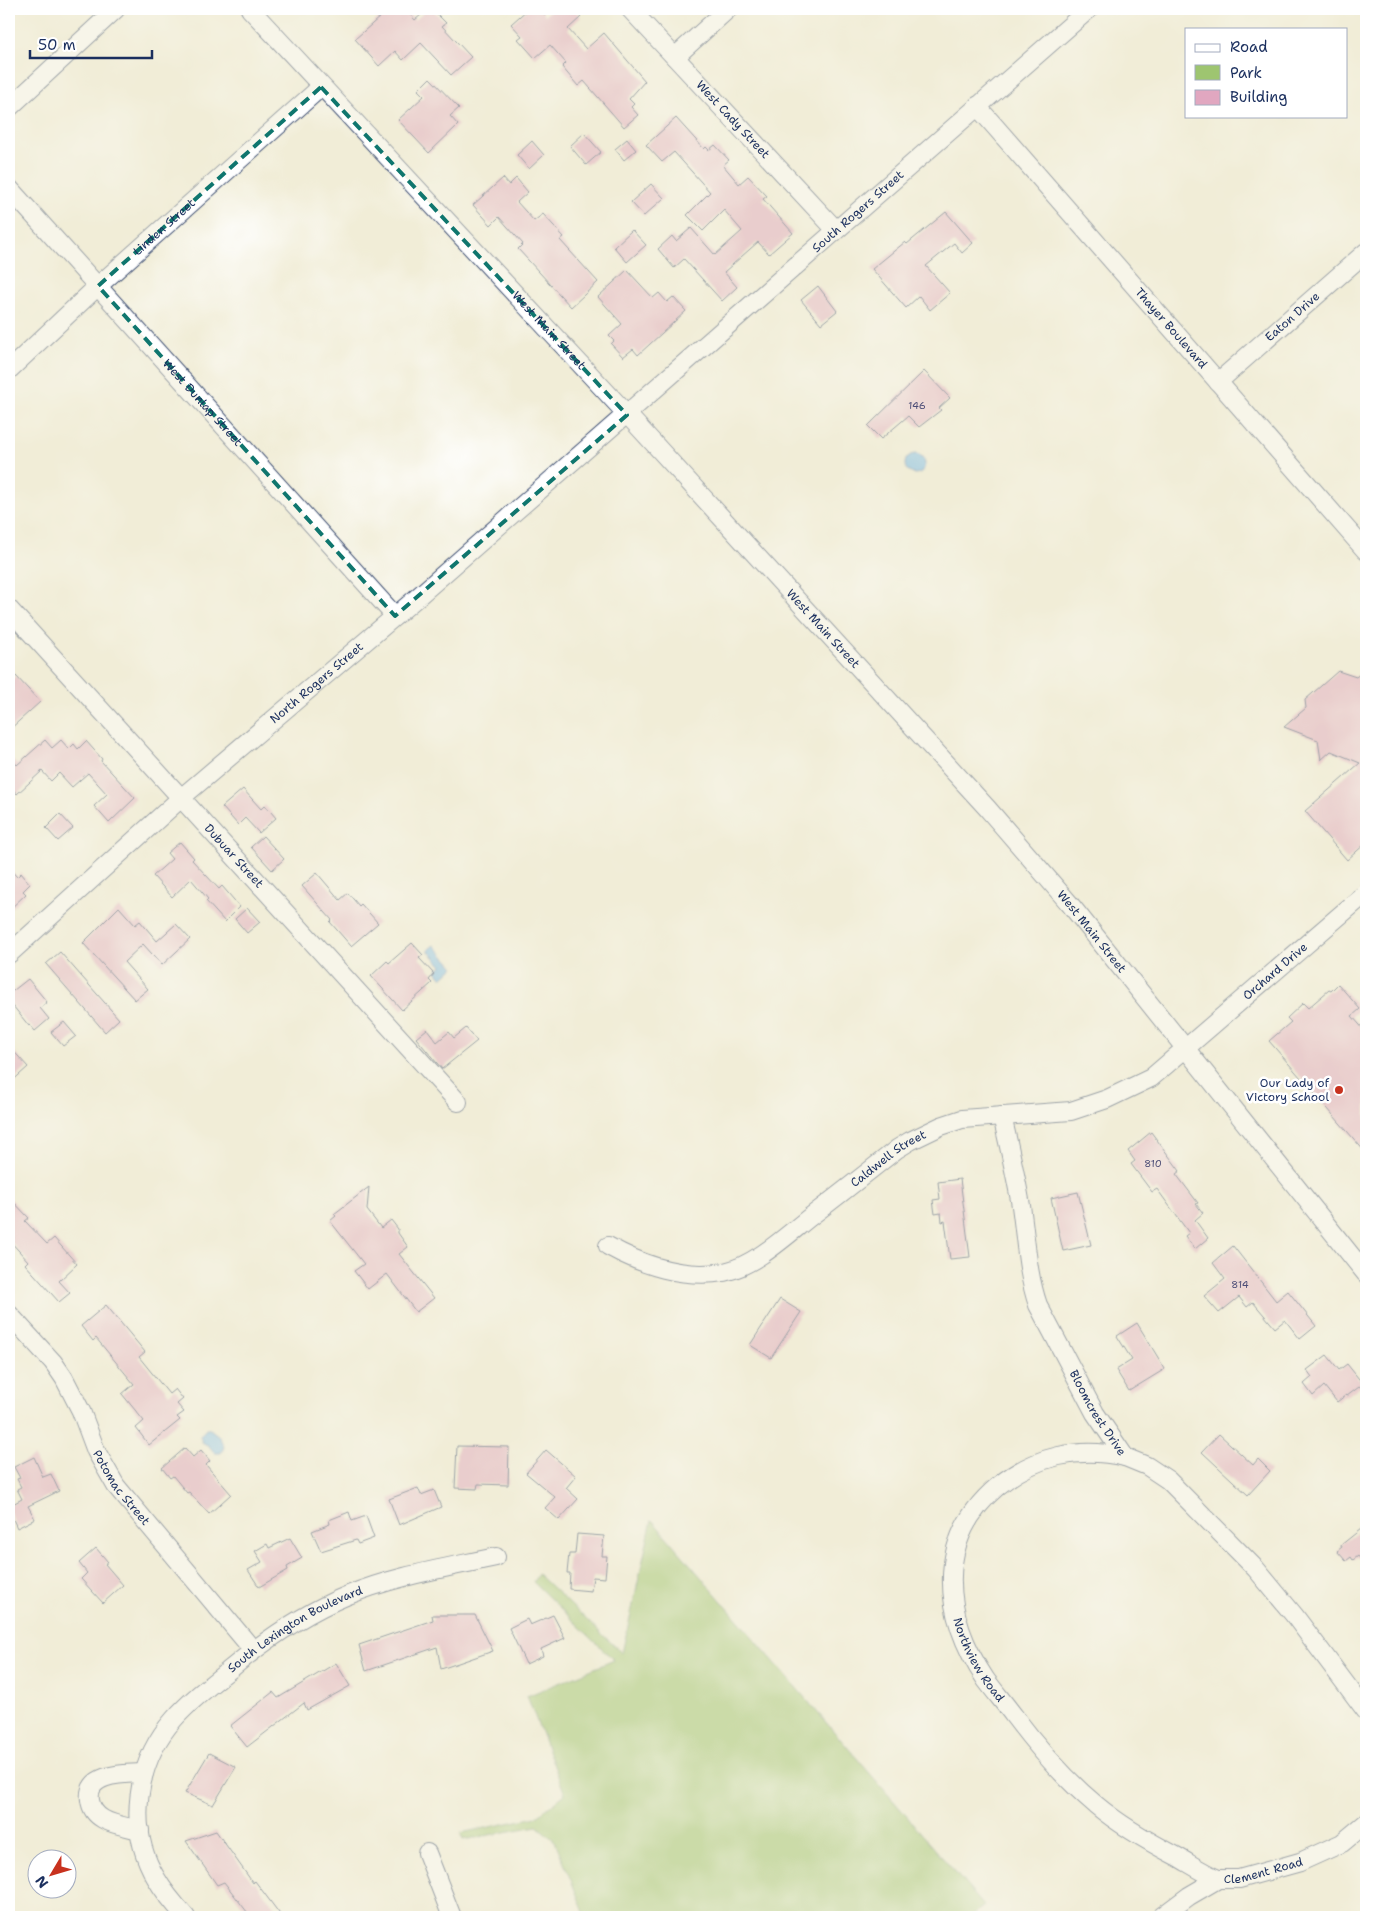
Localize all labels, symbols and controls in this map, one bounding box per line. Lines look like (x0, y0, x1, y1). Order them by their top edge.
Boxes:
scale bar (30, 28, 152, 60)
legend (1185, 28, 1348, 118)
text: 50 m (38, 35, 76, 55)
text: Road (1230, 37, 1268, 57)
text: Park (1230, 63, 1262, 83)
street label: West Cady Street (693, 77, 773, 162)
text: Building (1230, 87, 1287, 107)
street label: South Rogers Street (809, 167, 907, 256)
street label: Linden Street (130, 195, 198, 259)
street label: Thayer Boulevard (1131, 284, 1211, 372)
street label: West Main Street (508, 288, 589, 373)
street label: Eaton Drive (1262, 288, 1323, 345)
street label: West Dunlap Street (159, 356, 246, 450)
house number: 146 (908, 399, 926, 412)
street label: West Main Street (783, 586, 863, 672)
street label: North Rogers Street (266, 639, 367, 727)
street label: Dubuar Street (201, 821, 267, 891)
street label: West Main Street (1054, 887, 1130, 976)
street label: Orchard Drive (1239, 939, 1311, 1004)
place label: Our Lady of Victory School (1246, 1075, 1330, 1105)
marker: Our Lady of Victory School (1333, 1084, 1345, 1096)
street label: Caldwell Street (847, 1126, 929, 1191)
house number: 810 (1144, 1157, 1162, 1170)
house number: 814 (1231, 1278, 1249, 1291)
street label: Bloomcrest Drive (1066, 1367, 1130, 1459)
street label: Potomac Street (89, 1447, 153, 1529)
street label: South Lexington Boulevard (224, 1582, 365, 1676)
street label: Northview Road (949, 1616, 1008, 1706)
north arrow (28, 1848, 78, 1898)
street label: Clement Road (1224, 1853, 1305, 1887)
text: N (31, 1872, 52, 1892)

